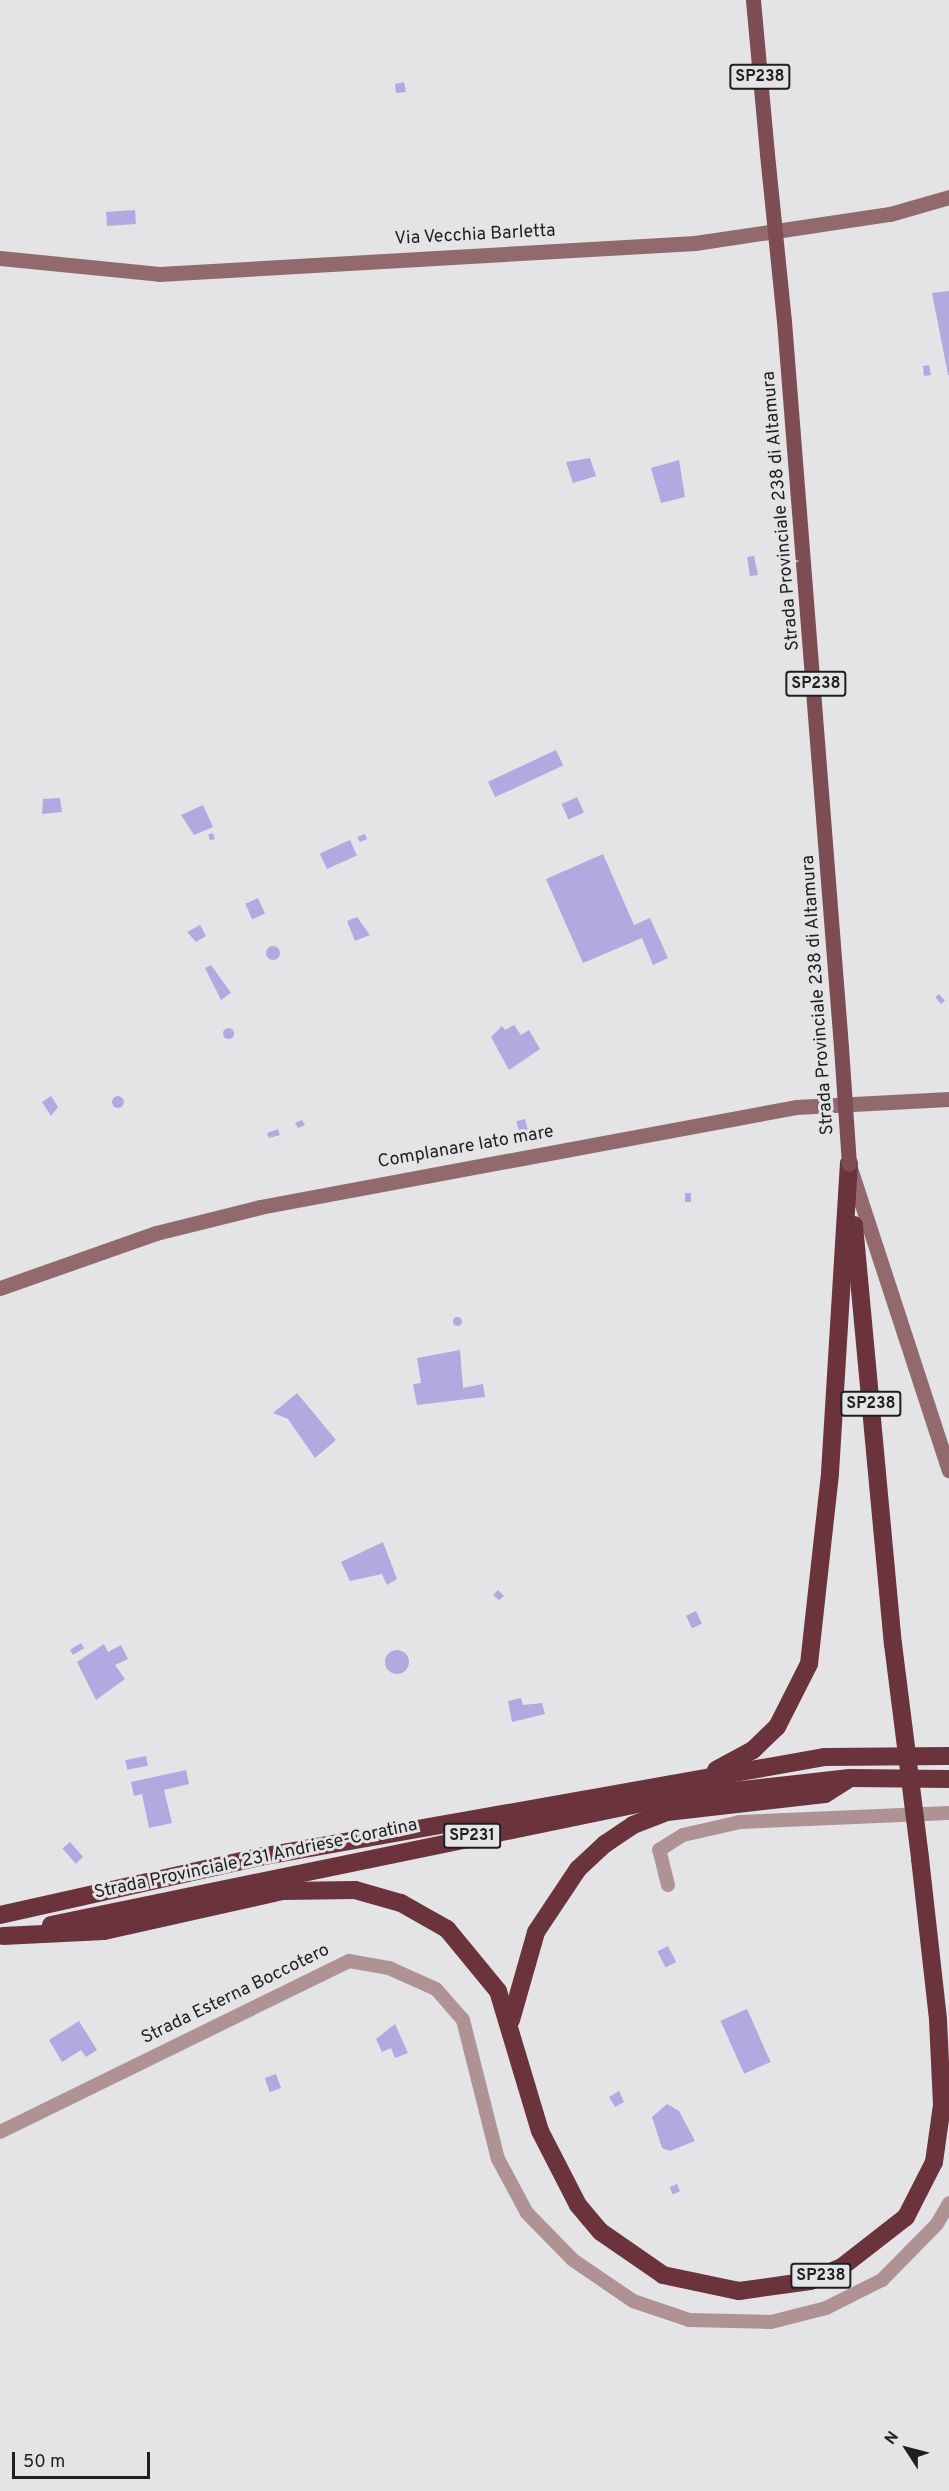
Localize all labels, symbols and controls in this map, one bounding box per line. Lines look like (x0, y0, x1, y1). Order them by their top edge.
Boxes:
road number: SP238 (728, 64, 792, 90)
street label: Via Vecchia Barletta (394, 221, 556, 251)
street label: Strada Provinciale 238 di Altamura (759, 370, 805, 652)
road number: SP238 (784, 671, 848, 697)
street label: Strada Provinciale 238 di Altamura (798, 854, 840, 1136)
street label: Complanare lato mare (376, 1122, 556, 1174)
road number: SP238 (840, 1391, 902, 1417)
street label: Strada Provinciale 231 Andriese-Coratina (92, 1815, 420, 1905)
road number: SP231 (442, 1823, 502, 1849)
street label: Strada Esterna Boccotero (138, 1940, 334, 2050)
road number: SP238 (790, 2263, 852, 2289)
north arrow (877, 2419, 937, 2479)
text: N (881, 2428, 904, 2449)
scale bar (15, 2440, 153, 2478)
text: 50 m (23, 2451, 65, 2474)

